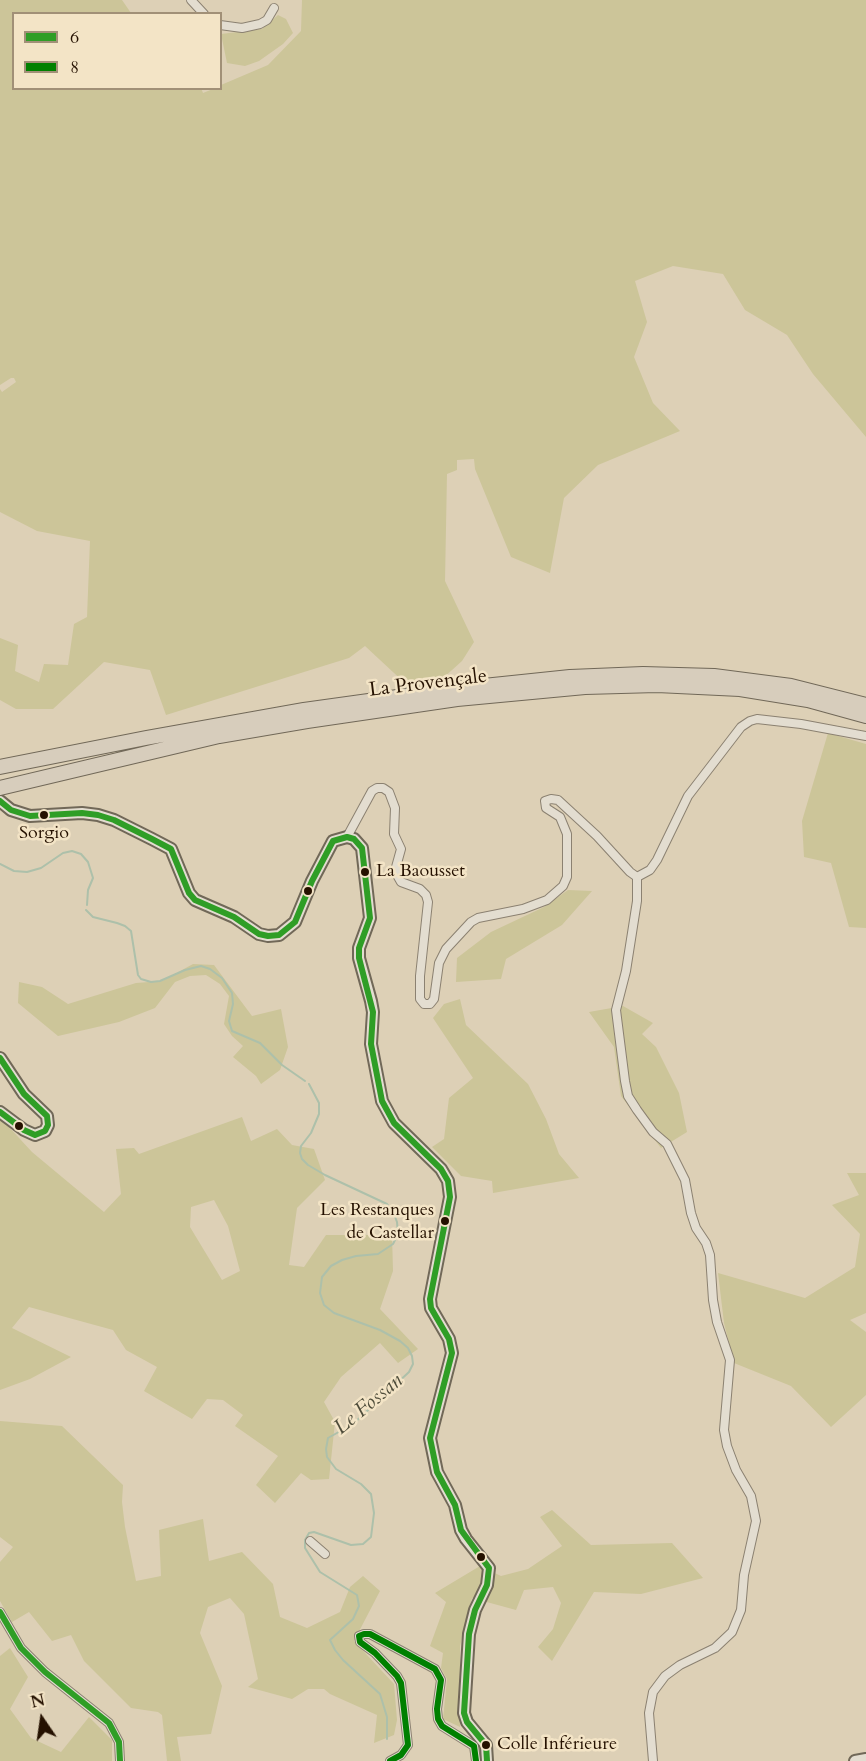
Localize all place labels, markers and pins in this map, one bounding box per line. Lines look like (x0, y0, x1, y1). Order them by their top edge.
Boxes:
marker: Sorgio (38, 809, 50, 821)
place label: Sorgio (19, 823, 69, 845)
place label: La Baousset (376, 861, 465, 883)
marker: La Baousset (359, 866, 371, 878)
unlabelled marker (302, 885, 314, 897)
unlabelled marker (13, 1120, 25, 1132)
place label: Les Restanques de Castellar (320, 1200, 434, 1242)
marker: Les Restanques de Castellar (439, 1215, 451, 1227)
unlabelled marker (475, 1551, 487, 1563)
place label: Colle Inférieure (497, 1734, 617, 1756)
marker: Colle Inférieure (480, 1739, 492, 1751)

